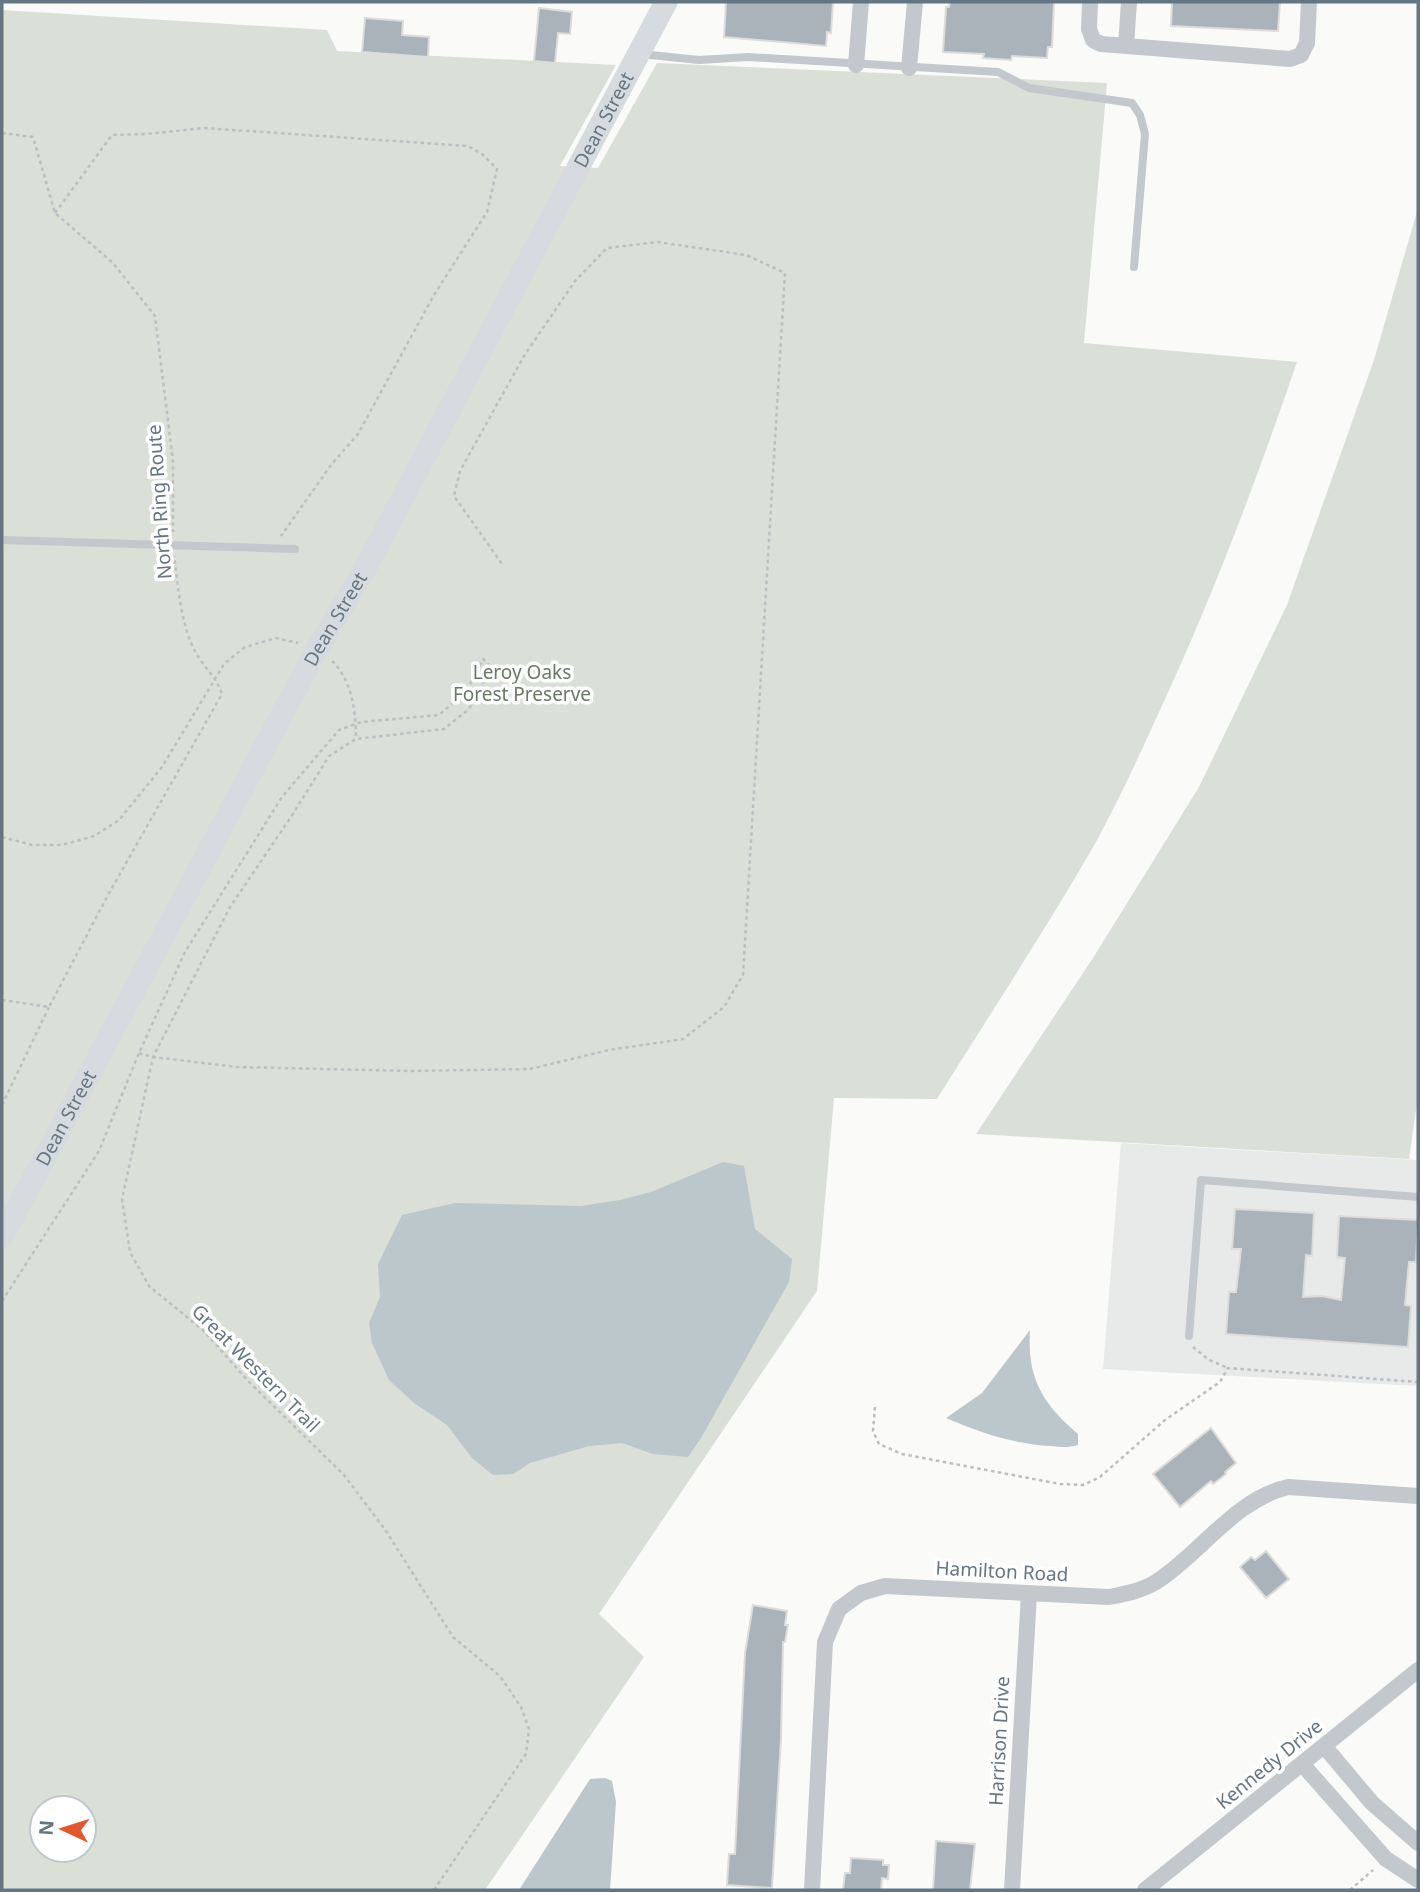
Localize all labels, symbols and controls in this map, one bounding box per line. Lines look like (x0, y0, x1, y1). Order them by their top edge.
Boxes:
street label: Dean Street (567, 67, 640, 172)
street label: North Ring Route (141, 424, 177, 580)
street label: Dean Street (297, 567, 373, 671)
park label: Leroy Oaks Forest Preserve (453, 659, 591, 707)
street label: Dean Street (29, 1065, 102, 1170)
street label: Great Western Trail (186, 1298, 326, 1438)
street label: Hamilton Road (935, 1555, 1069, 1587)
street label: Harrison Drive (983, 1676, 1015, 1806)
street label: Kennedy Drive (1210, 1713, 1328, 1815)
north arrow (28, 1794, 98, 1864)
text: N (33, 1819, 60, 1836)

